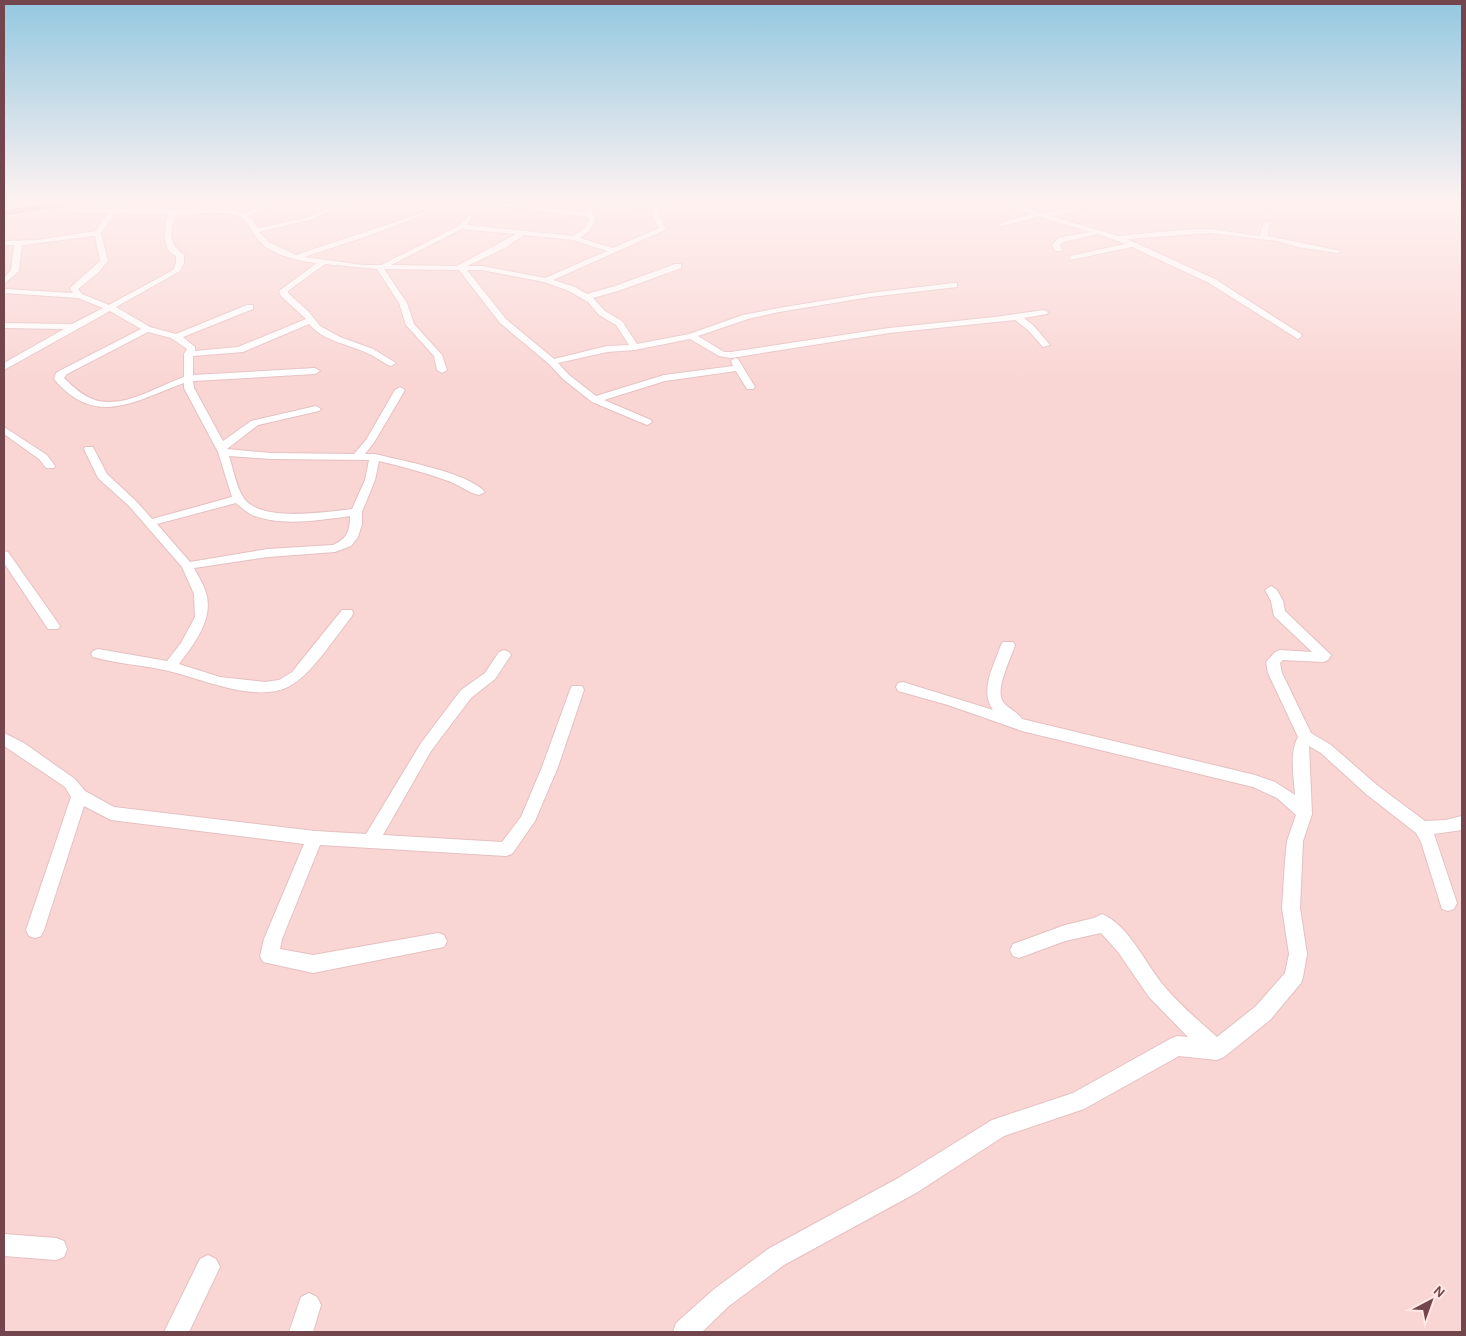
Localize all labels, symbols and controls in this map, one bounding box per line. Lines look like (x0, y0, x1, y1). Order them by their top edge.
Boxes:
north arrow (1406, 1276, 1456, 1326)
text: N (1430, 1282, 1449, 1301)

